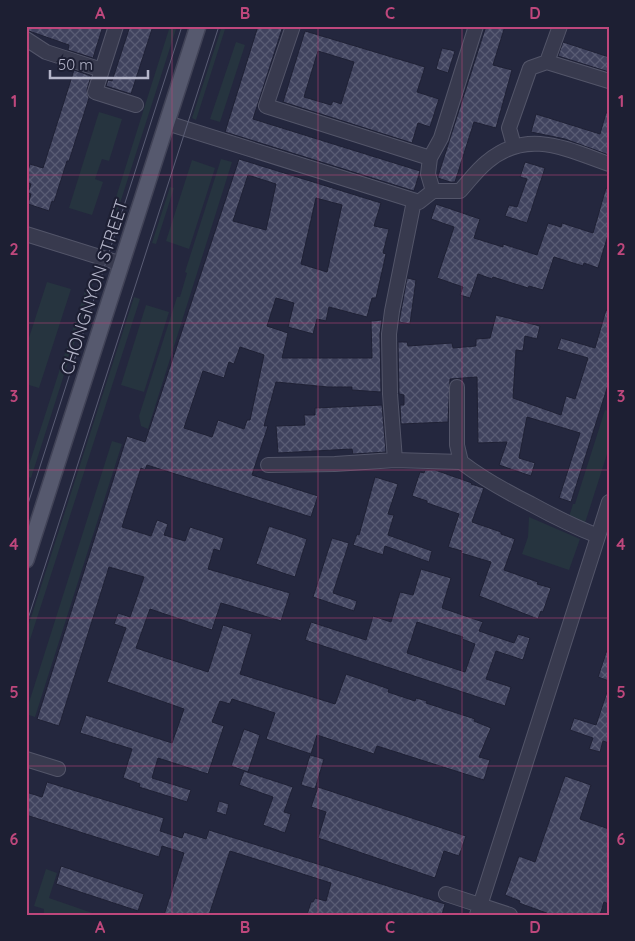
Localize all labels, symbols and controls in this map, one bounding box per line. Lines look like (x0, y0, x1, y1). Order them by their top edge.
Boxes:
text: A (95, 3, 106, 23)
text: B (240, 3, 250, 23)
text: C (385, 3, 395, 23)
text: D (529, 3, 541, 23)
scale bar (50, 48, 148, 80)
text: 50 m (58, 55, 93, 74)
text: 1 (11, 91, 17, 111)
text: 1 (618, 91, 624, 111)
street label: CHONGNYON STREET (55, 196, 133, 378)
text: 2 (9, 239, 19, 259)
text: 2 (616, 239, 626, 259)
text: 3 (10, 386, 18, 406)
text: 3 (617, 386, 625, 406)
text: 4 (9, 534, 19, 554)
text: 4 (616, 534, 626, 554)
text: 5 (9, 682, 19, 702)
text: 5 (616, 682, 626, 702)
text: 6 (10, 829, 19, 849)
text: 6 (617, 829, 626, 849)
text: A (95, 917, 106, 937)
text: B (240, 917, 250, 937)
text: C (385, 917, 395, 937)
text: D (529, 917, 541, 937)

